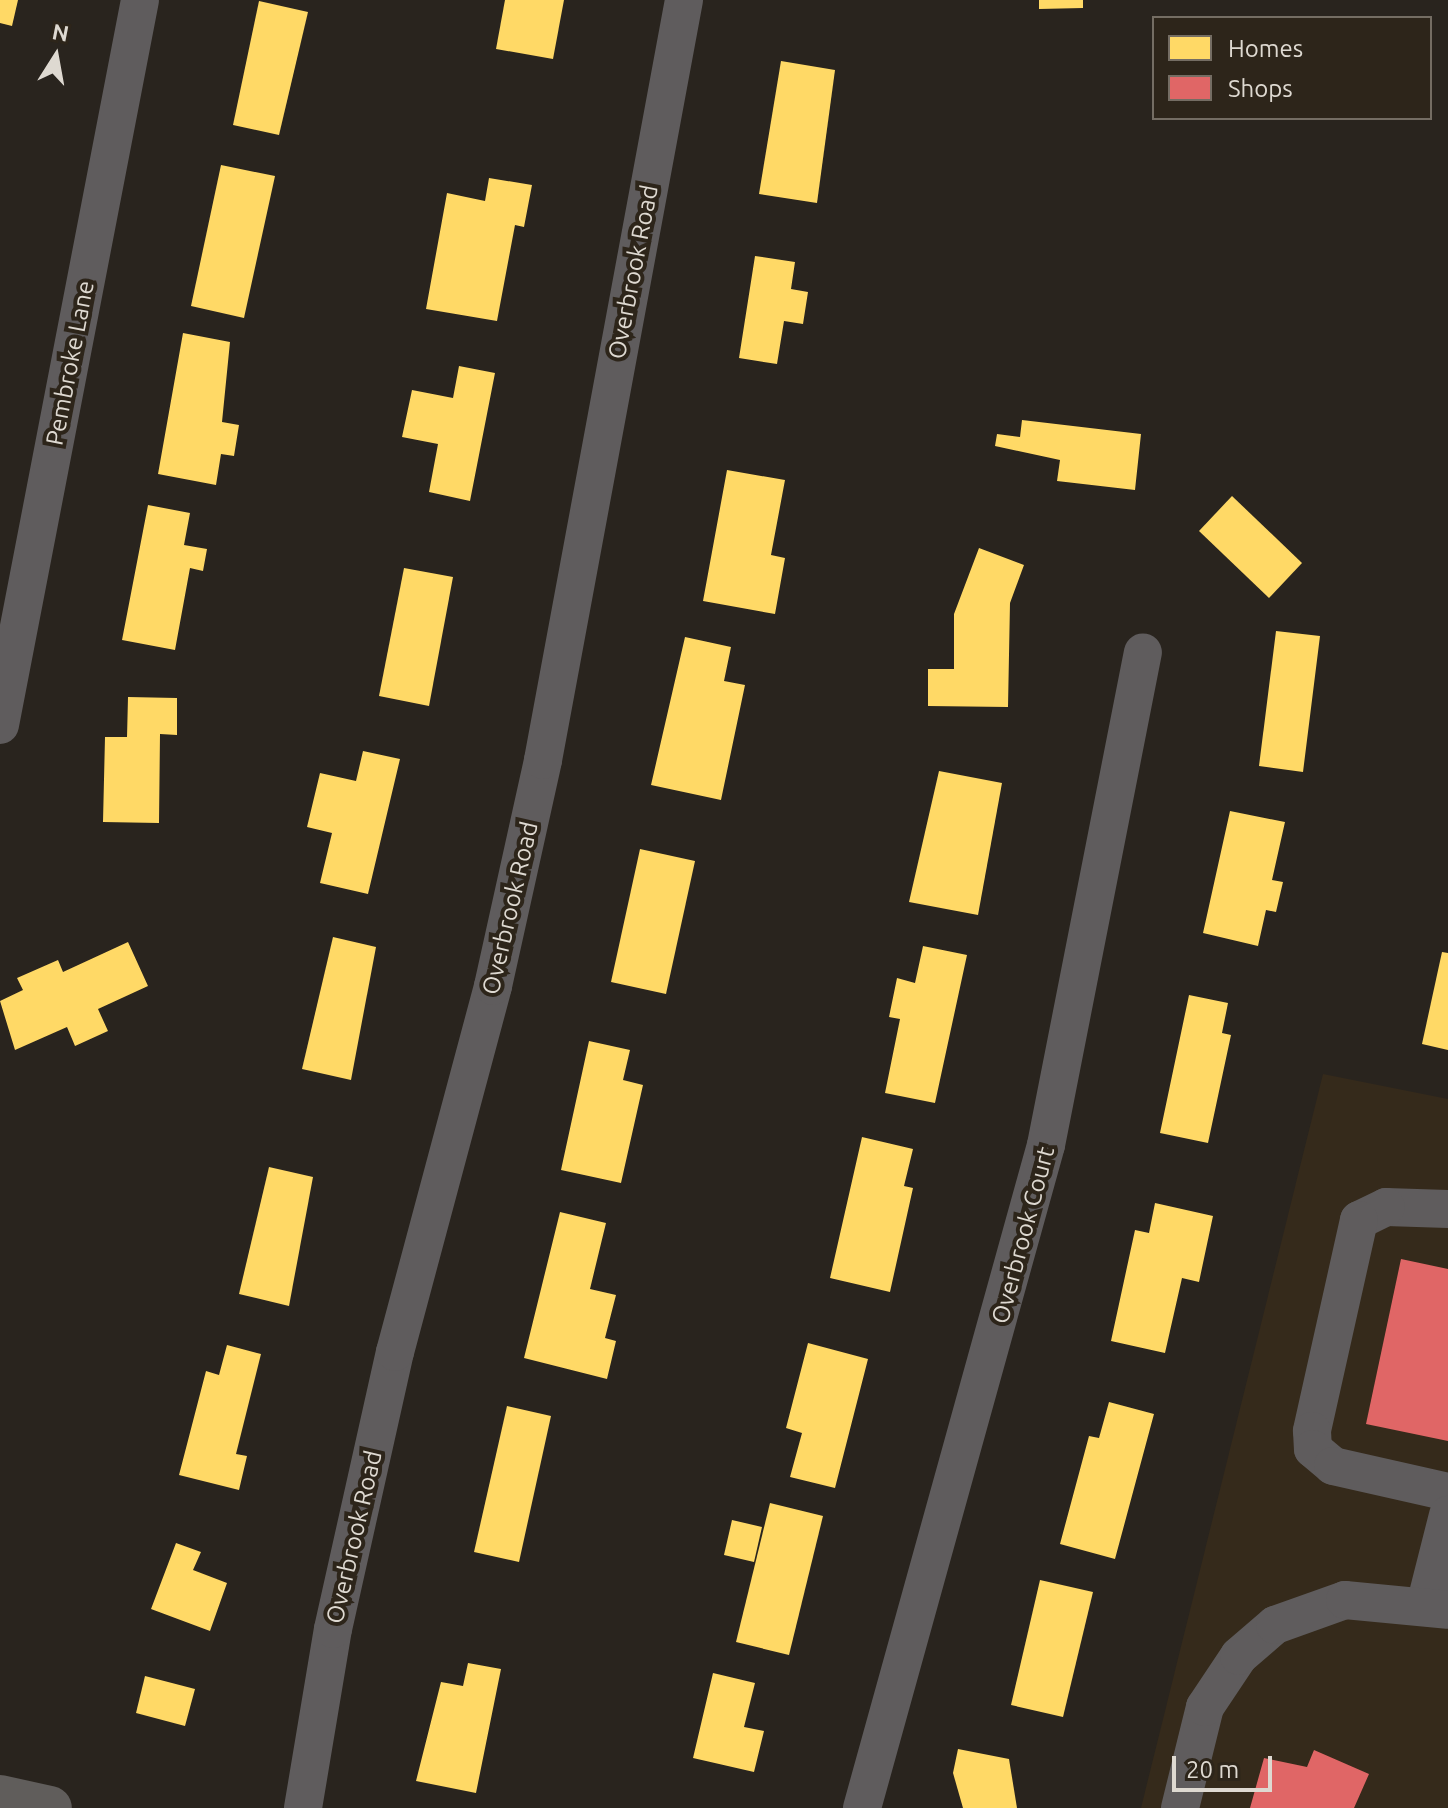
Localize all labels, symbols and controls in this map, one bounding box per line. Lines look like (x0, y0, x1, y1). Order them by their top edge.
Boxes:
north arrow (16, 16, 96, 96)
legend (1152, 16, 1432, 120)
text: N (50, 18, 71, 46)
text: Homes (1228, 35, 1303, 62)
text: Shops (1228, 75, 1293, 102)
street label: Overbrook Road (602, 182, 664, 362)
street label: Pembroke Lane (40, 278, 100, 448)
street label: Overbrook Road (476, 819, 544, 997)
street label: Overbrook Court (985, 1143, 1061, 1327)
street label: Overbrook Road (320, 1448, 388, 1626)
scale bar (1176, 1740, 1276, 1790)
text: 20 m (1186, 1756, 1239, 1783)

